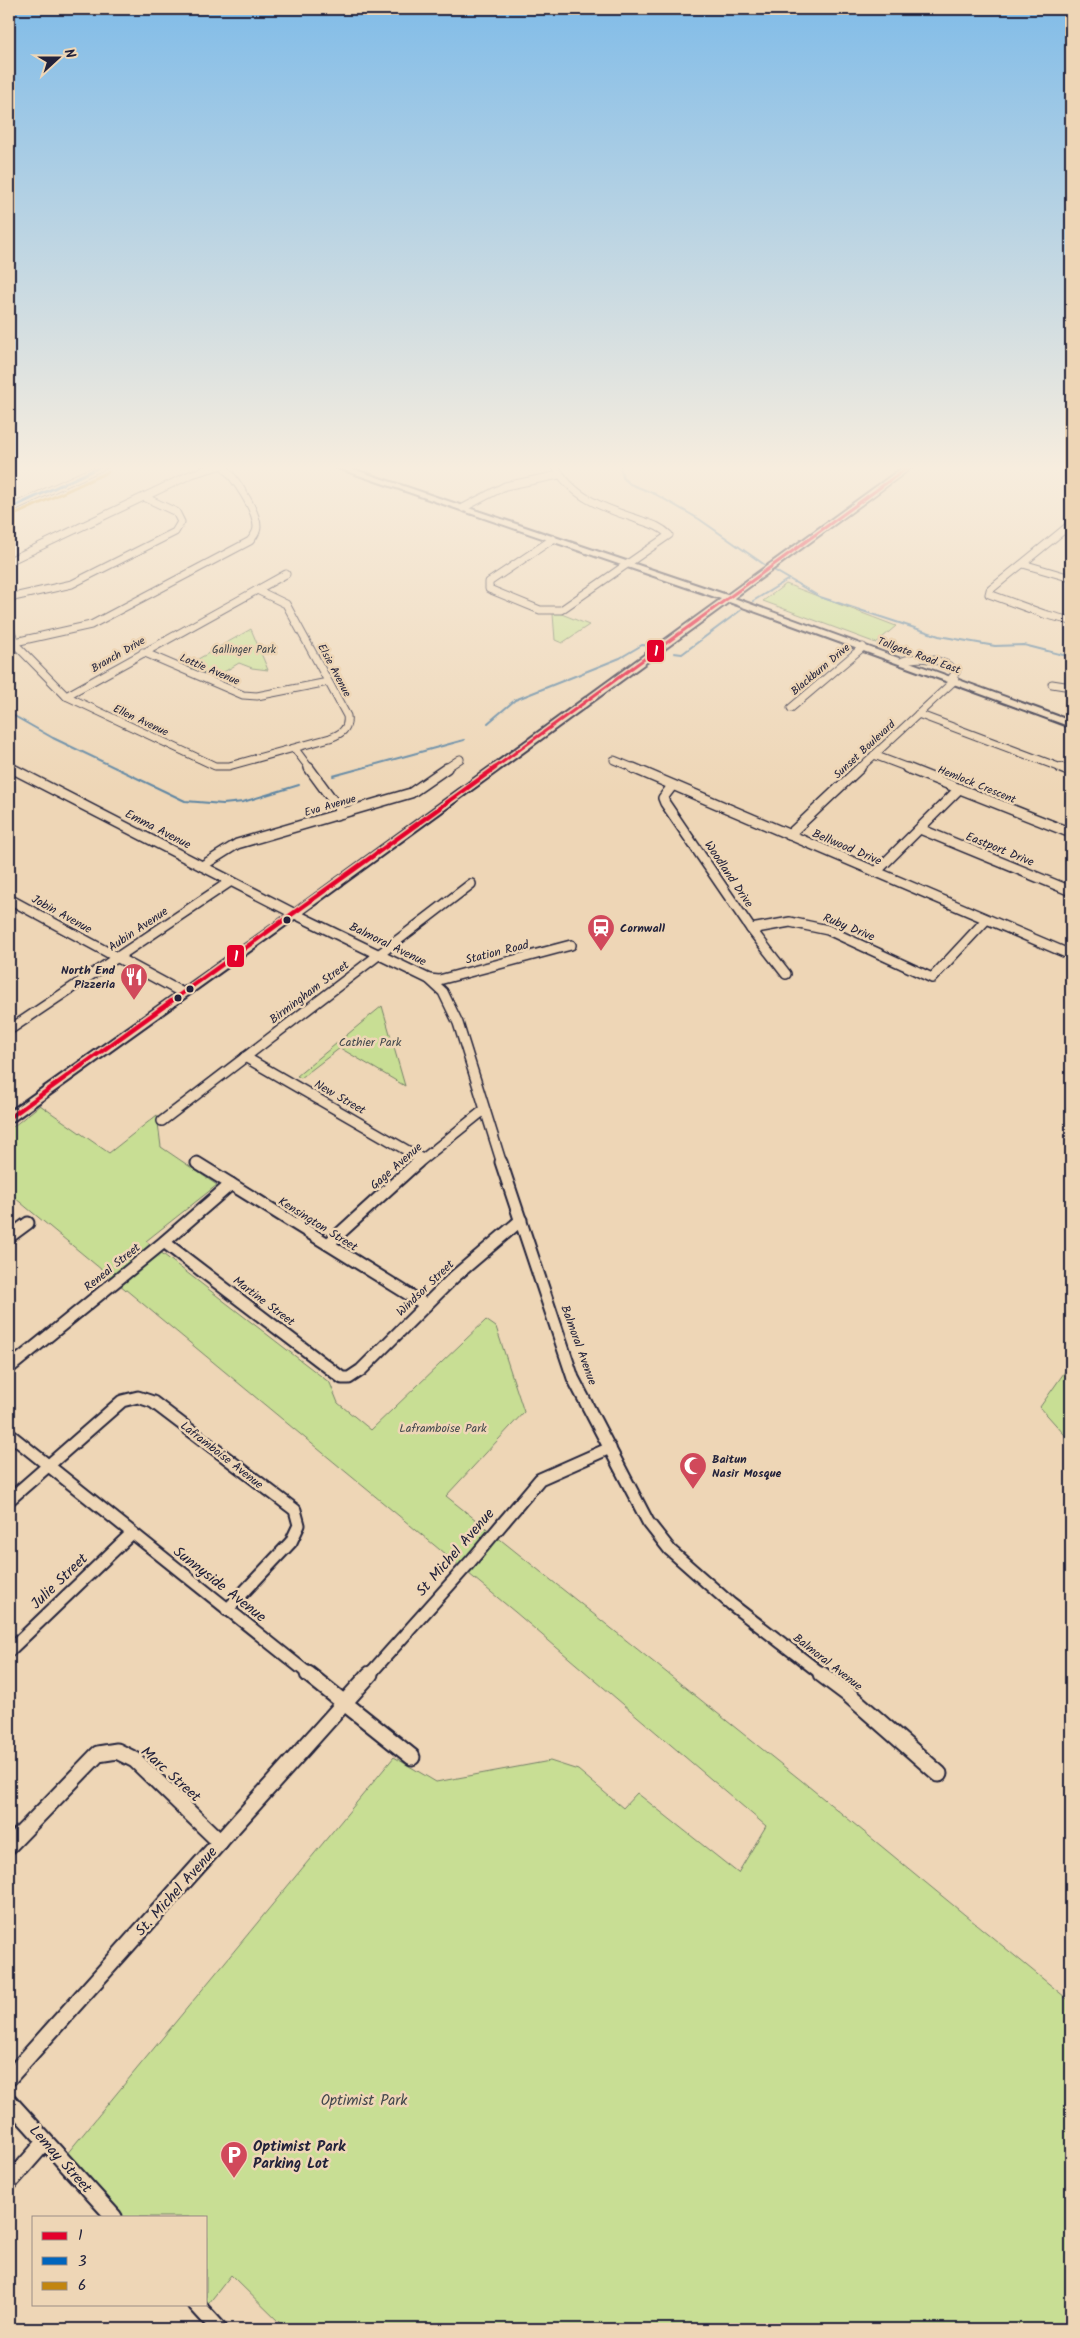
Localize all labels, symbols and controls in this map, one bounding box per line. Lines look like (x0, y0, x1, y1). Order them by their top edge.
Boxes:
north arrow (32, 32, 82, 82)
text: N (57, 46, 81, 62)
street label: Branch Drive (88, 632, 149, 678)
street label: Tollgate Road East (875, 633, 963, 680)
line badge: 1 (646, 639, 665, 663)
street label: Blackburn Drive (787, 639, 854, 700)
park label: Gallinger Park (212, 641, 277, 659)
street label: Elsie Avenue (313, 641, 356, 700)
text: 1 (654, 641, 659, 663)
street label: Lottie Avenue (177, 649, 243, 691)
street label: Ellen Avenue (110, 700, 171, 742)
street label: Sunset Boulevard (830, 716, 900, 783)
street label: Hemlock Crescent (935, 761, 1019, 809)
street label: Eva Avenue (302, 790, 358, 822)
street label: Emma Avenue (121, 805, 195, 854)
street label: Bellwood Drive (809, 824, 885, 871)
street label: Eastport Drive (963, 827, 1037, 872)
street label: Woodland Drive (699, 837, 758, 912)
street label: Jobin Avenue (28, 890, 96, 939)
street label: Aubin Avenue (104, 902, 173, 957)
street label: Ruby Drive (820, 908, 878, 947)
station icon: Cornwall (586, 913, 616, 952)
unlabelled marker (282, 915, 292, 925)
street label: Balmoral Avenue (346, 918, 430, 972)
place label: Cornwall (620, 919, 666, 938)
street label: Station Road (463, 935, 532, 970)
line badge: 1 (226, 944, 245, 968)
text: 1 (234, 946, 239, 968)
street label: Birmingham Street (265, 956, 354, 1029)
place label: North End Pizzeria (61, 961, 116, 994)
restaurant icon: North End Pizzeria (119, 962, 149, 1001)
unlabelled marker (185, 984, 195, 994)
unlabelled marker (173, 993, 183, 1003)
park label: Cathier Park (339, 1033, 402, 1052)
street label: New Street (310, 1075, 369, 1120)
street label: Gage Avenue (366, 1138, 427, 1195)
street label: Kensington Street (274, 1192, 362, 1257)
street label: Reneal Street (80, 1238, 145, 1296)
street label: Windsor Street (392, 1255, 459, 1321)
street label: Martine Street (229, 1272, 299, 1331)
street label: Balmoral Avenue (555, 1303, 602, 1388)
street label: Laframboise Avenue (176, 1417, 268, 1494)
park label: Laframboise Park (399, 1419, 487, 1438)
place label: Baitun Nasir Mosque (712, 1450, 782, 1483)
mosque icon: Baitun Nasir Mosque (678, 1451, 708, 1490)
street label: St Michel Avenue (410, 1503, 501, 1602)
street label: Sunnyside Avenue (168, 1541, 271, 1629)
street label: Julie Street (25, 1548, 94, 1615)
street label: Balmoral Avenue (789, 1629, 867, 1696)
street label: Marc Street (135, 1741, 206, 1809)
street label: St. Michel Avenue (130, 1841, 224, 1942)
park label: Optimist Park (321, 2089, 408, 2113)
street label: Lemay Street (23, 2120, 98, 2199)
place label: Optimist Park Parking Lot (253, 2135, 346, 2176)
parking icon: Optimist Park Parking Lot (219, 2140, 249, 2179)
legend (32, 2216, 208, 2306)
text: 1 (78, 2224, 83, 2248)
text: 3 (78, 2250, 87, 2274)
text: 6 (78, 2274, 86, 2298)

